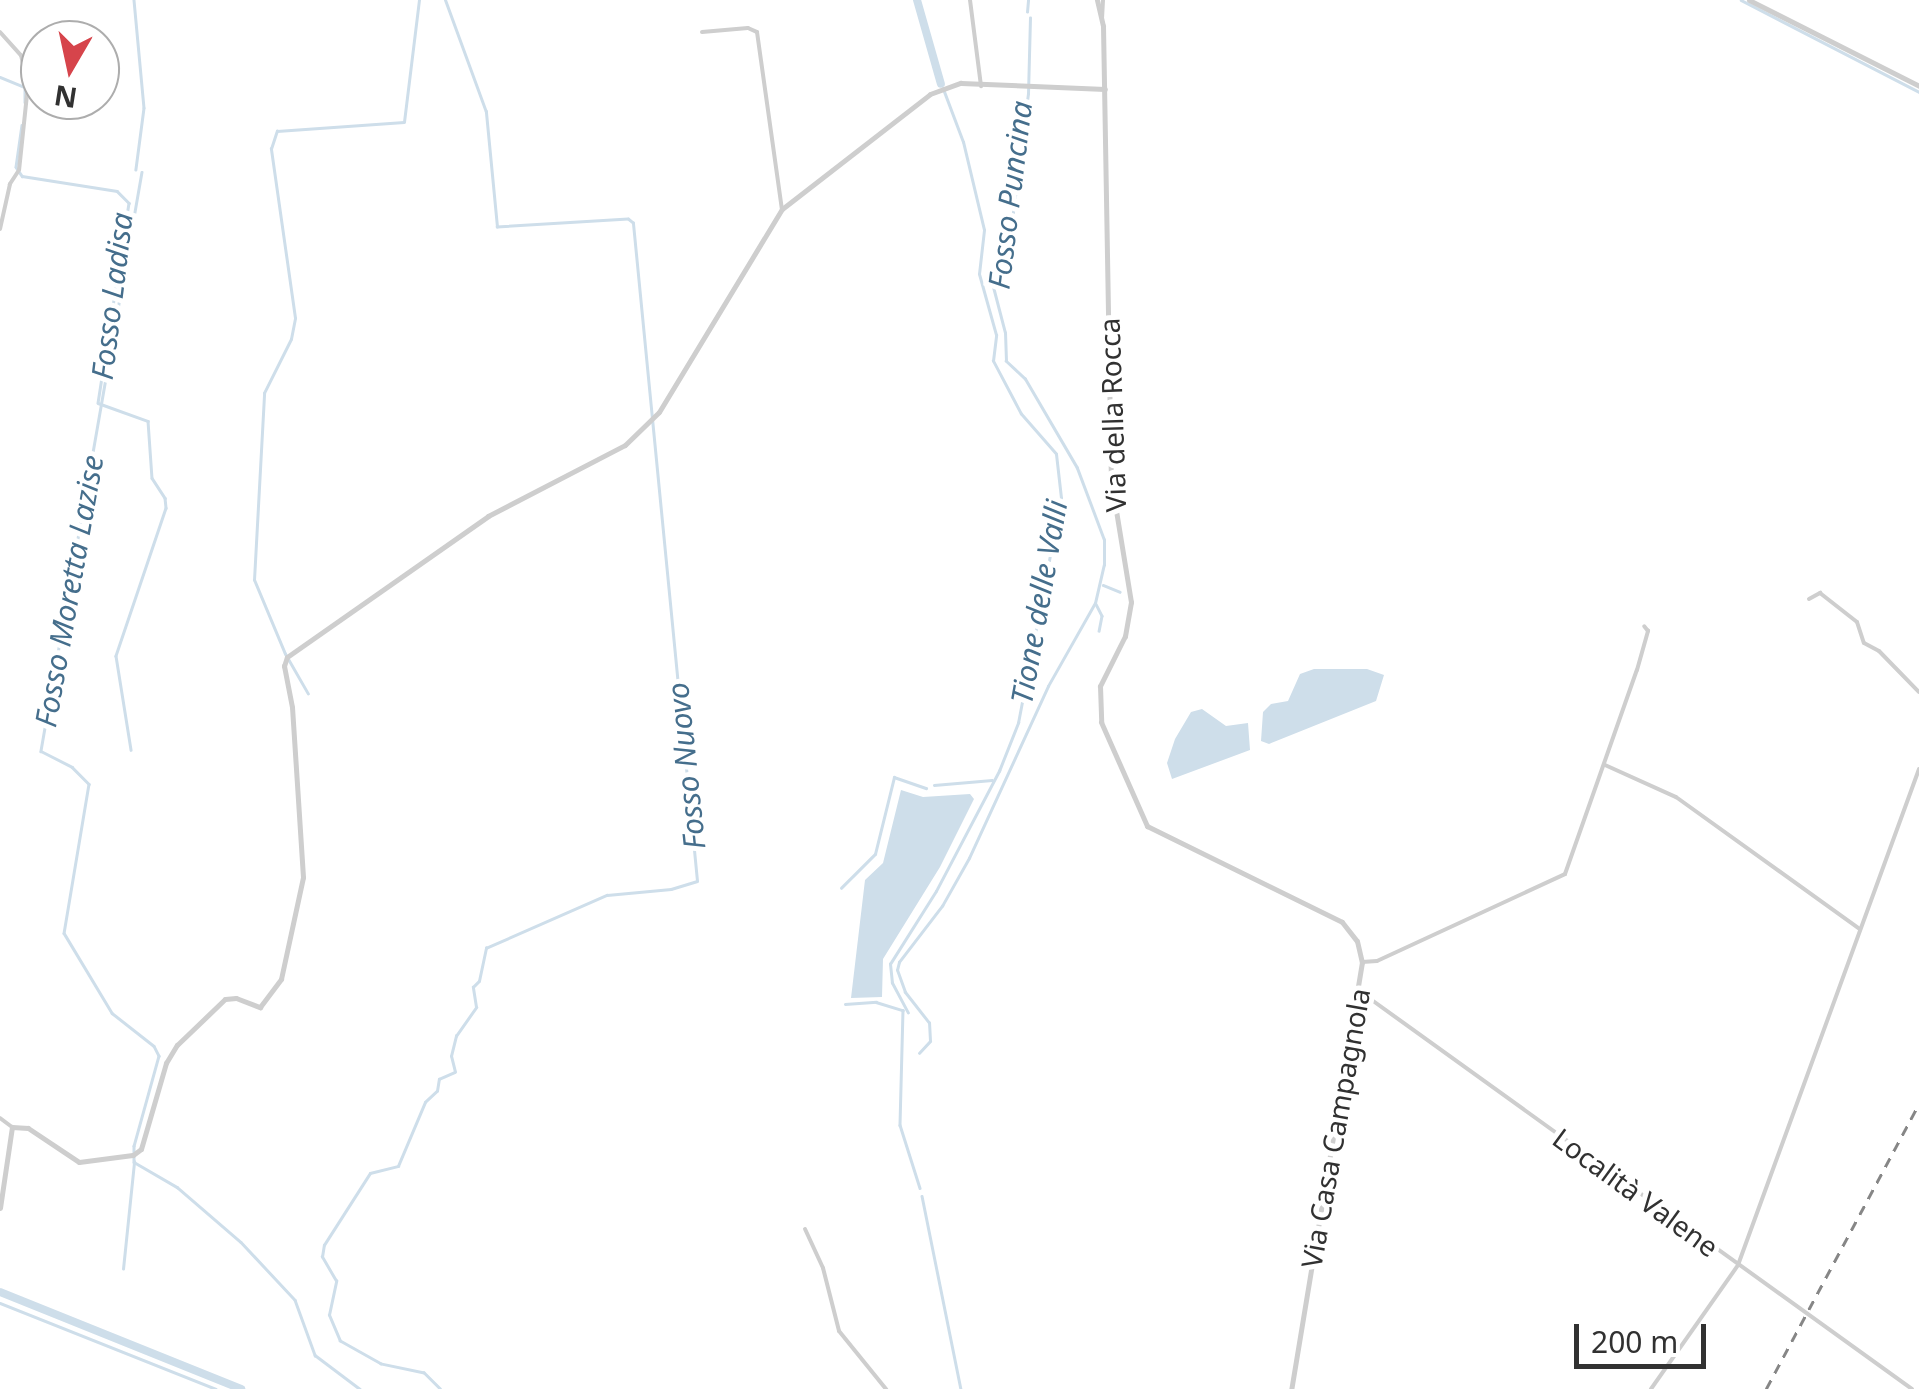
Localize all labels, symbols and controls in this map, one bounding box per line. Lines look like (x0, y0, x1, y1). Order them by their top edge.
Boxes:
north arrow (20, 20, 120, 120)
text: N (51, 77, 80, 118)
water label: Fosso Puncina (981, 99, 1039, 291)
water label: Fosso Ladisa (84, 210, 140, 382)
street label: Via della Rocca (1092, 317, 1132, 513)
water label: Fosso Moretta Lazise (27, 452, 111, 730)
water label: Tione delle Valli (1003, 497, 1075, 707)
water label: Fosso Nuovo (659, 681, 713, 851)
street label: Via Casa Campagnola (1294, 985, 1376, 1271)
street label: Località Valene (1547, 1121, 1725, 1263)
scale bar (1579, 1304, 1712, 1366)
text: 200 m (1591, 1321, 1678, 1362)

